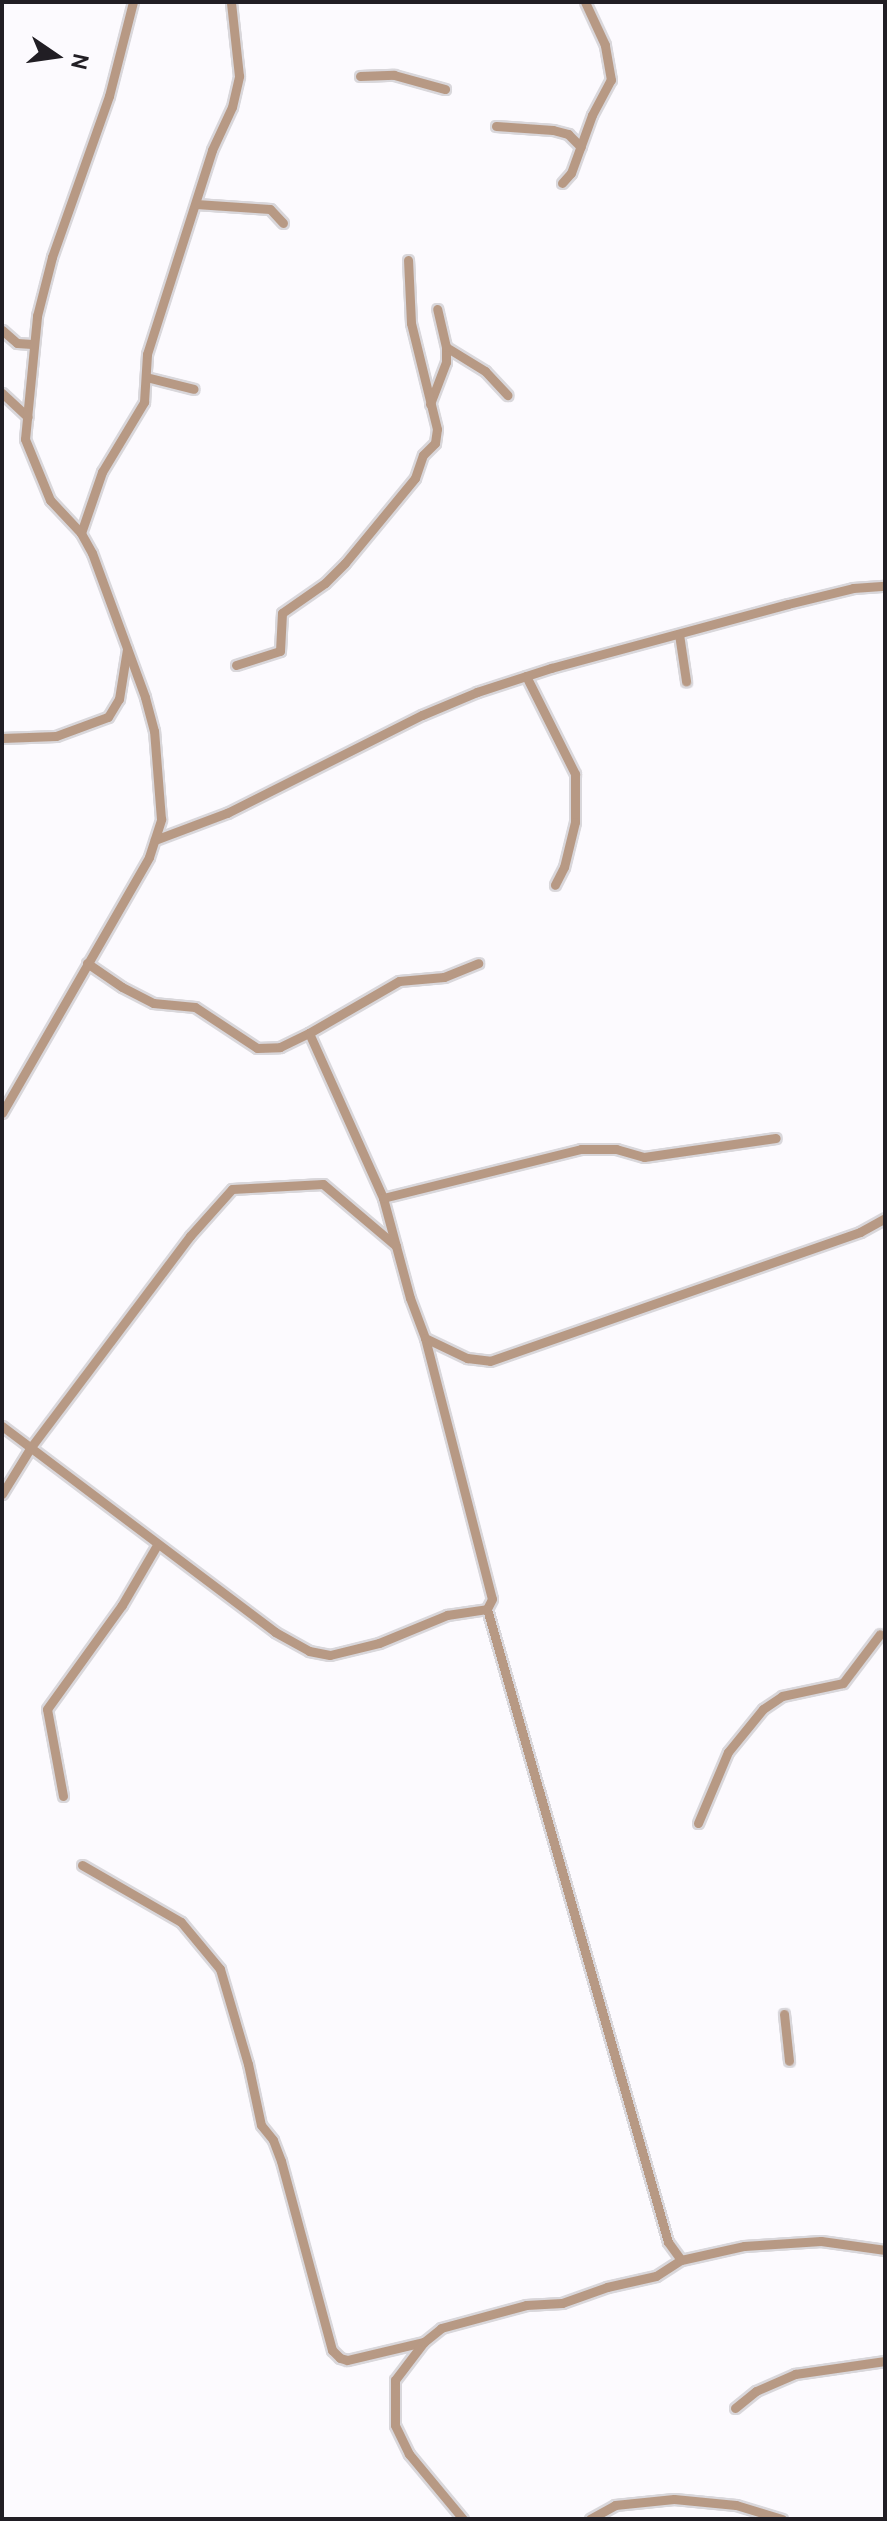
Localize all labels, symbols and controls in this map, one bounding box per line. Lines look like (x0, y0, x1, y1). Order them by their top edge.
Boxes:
north arrow (16, 16, 96, 96)
text: N (65, 51, 95, 72)

